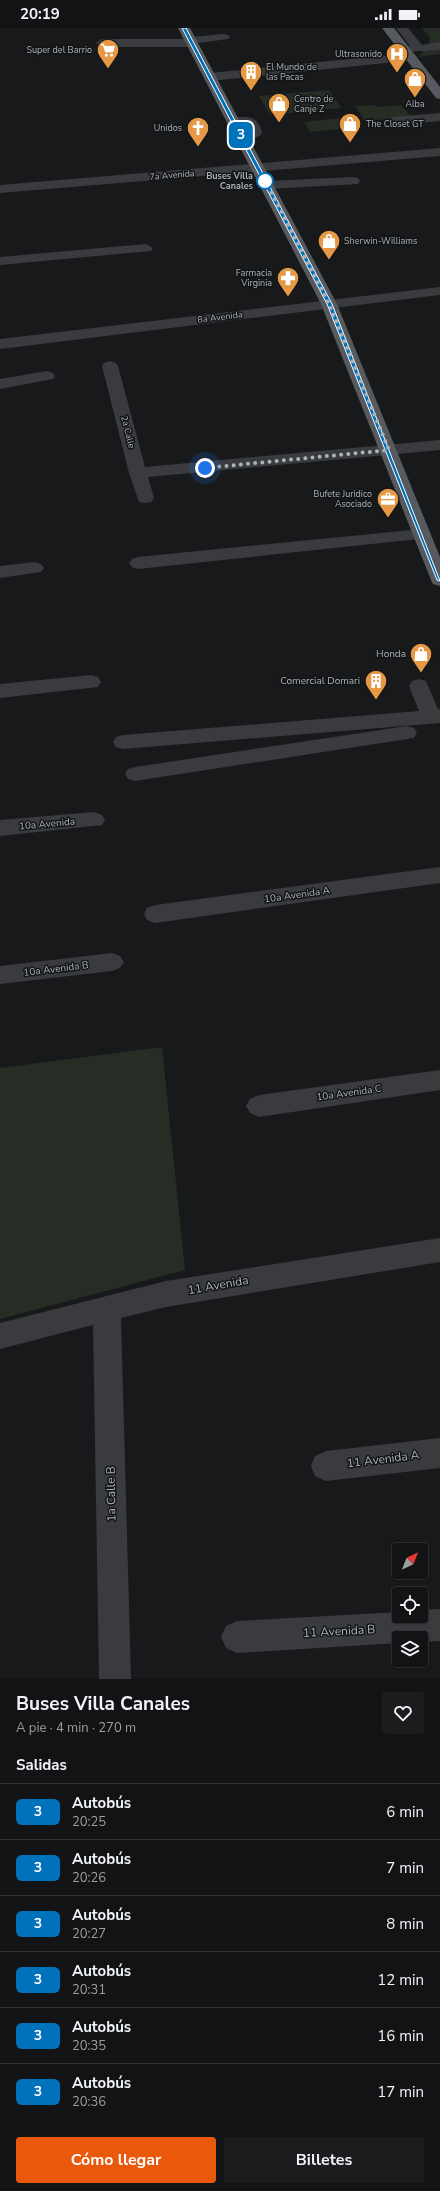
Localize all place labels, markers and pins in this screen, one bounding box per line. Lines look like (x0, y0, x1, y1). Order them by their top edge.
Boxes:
supermarket icon: Super del Barrio (95, 37, 121, 70)
hospital icon: Ultrasonido (384, 41, 410, 74)
place label: Super del Barrio (26, 44, 92, 56)
place label: Ultrasonido (335, 48, 382, 60)
building icon: El Mundo de las Pacas (238, 59, 264, 92)
place label: El Mundo de las Pacas (266, 61, 317, 83)
shop icon: Alba (402, 66, 428, 99)
shop icon: Centro de Canje Z (266, 91, 292, 124)
place label: Centro de Canje Z (294, 93, 334, 115)
place label: Alba (405, 98, 425, 110)
shop icon: The Closet GT (337, 111, 363, 144)
church icon: Unidos (185, 115, 211, 148)
place label: The Closet GT (366, 118, 424, 130)
place label: Unidos (154, 122, 182, 134)
place label: Buses Villa Canales (206, 170, 254, 192)
marker: Buses Villa Canales (256, 172, 274, 190)
shop icon: Sherwin-Williams (316, 228, 342, 261)
place label: Sherwin-Williams (344, 235, 417, 247)
pharmacy icon: Farmacia Virginia (275, 265, 301, 298)
place label: Farmacia Virginia (236, 267, 272, 289)
office icon: Bufete Juridico Asociado (375, 486, 401, 519)
place label: Bufete Juridico Asociado (313, 488, 372, 510)
shop icon: Honda (408, 641, 434, 674)
place label: Honda (376, 647, 406, 661)
building icon: Comercial Domari (363, 668, 389, 701)
place label: Comercial Domari (280, 674, 360, 688)

